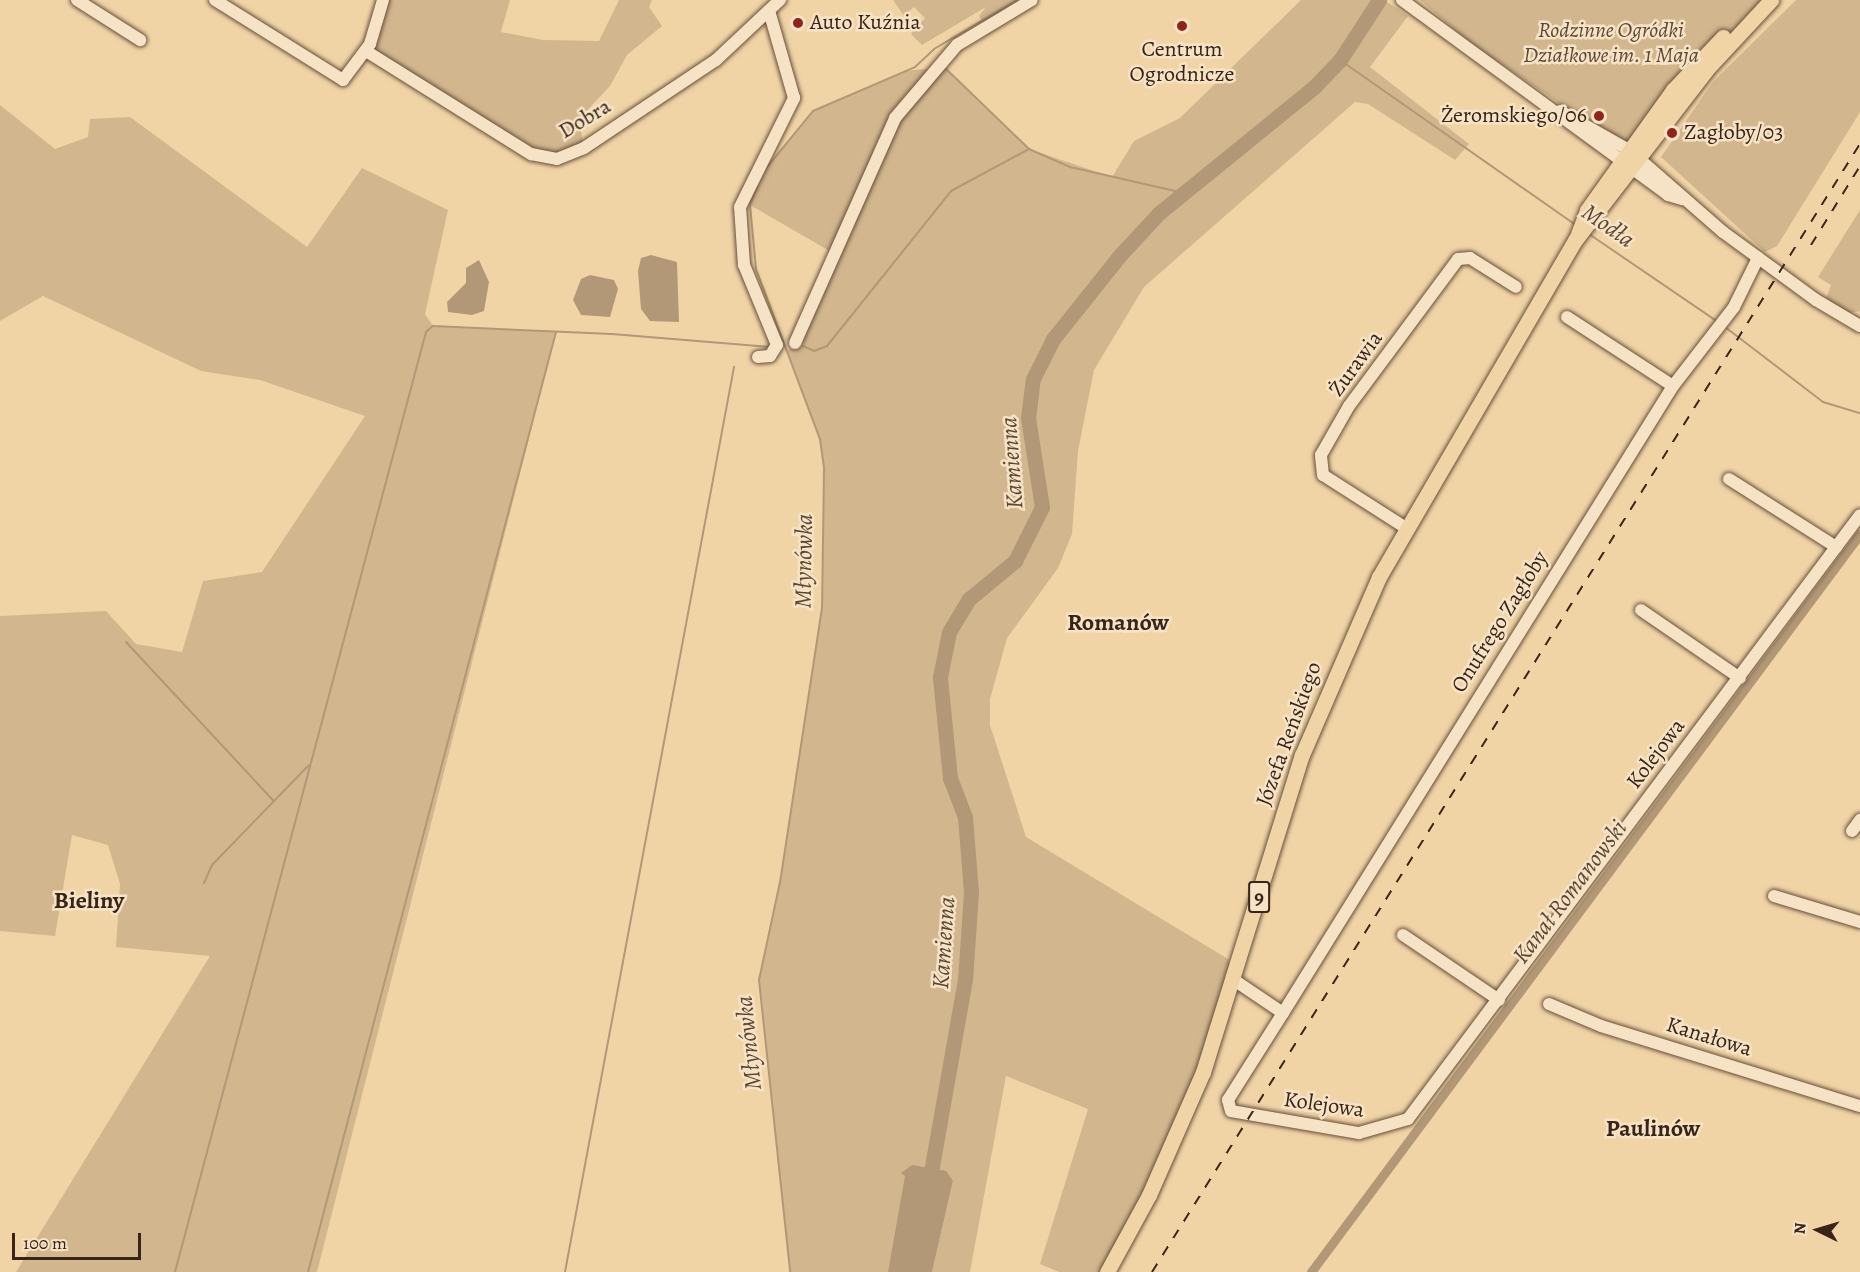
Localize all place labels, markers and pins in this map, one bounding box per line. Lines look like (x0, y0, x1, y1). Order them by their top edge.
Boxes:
place label: Auto Kuźnia (810, 10, 921, 36)
marker: Auto Kuźnia (791, 16, 805, 30)
marker: Centrum Ogrodnicze (1175, 19, 1189, 33)
place label: Centrum Ogrodnicze (1130, 36, 1234, 88)
place label: Żeromskiego/06 (1441, 103, 1587, 129)
marker: Żeromskiego/06 (1592, 109, 1606, 123)
place label: Zagłoby/03 (1684, 120, 1783, 146)
marker: Zagłoby/03 (1665, 126, 1679, 140)

